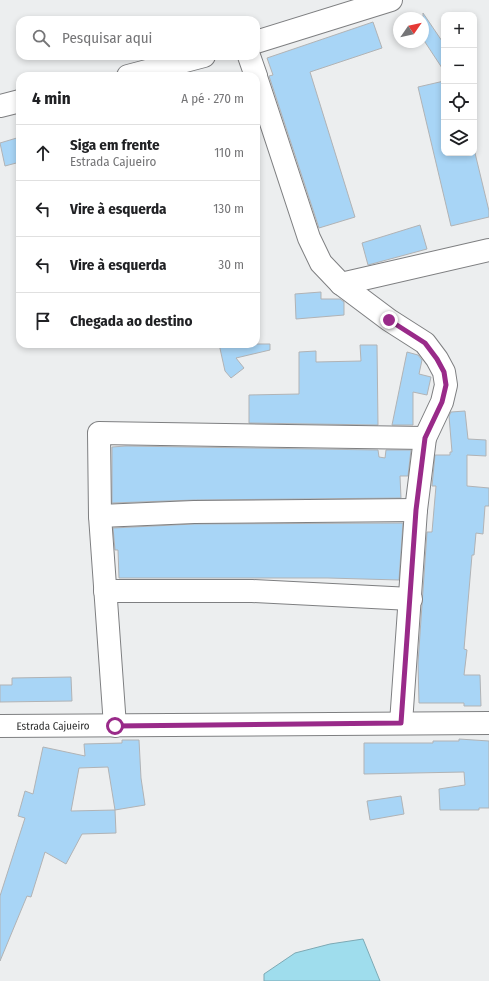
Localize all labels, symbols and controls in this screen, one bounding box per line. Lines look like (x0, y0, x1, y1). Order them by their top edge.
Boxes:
north arrow (393, 12, 429, 48)
map controls (441, 12, 477, 156)
button: + (441, 12, 477, 48)
search box (16, 16, 260, 60)
icon: search (30, 27, 52, 49)
text: Pesquisar aqui (62, 29, 152, 47)
button: − (441, 48, 477, 84)
button: locate (441, 84, 477, 120)
text: 4 min (32, 88, 71, 109)
text: A pé · 270 m (181, 91, 244, 106)
button: layers (441, 120, 477, 156)
text: Siga em frente (70, 136, 160, 154)
icon: ahead (32, 142, 54, 164)
text: 110 m (214, 145, 244, 160)
text: Estrada Cajueiro (70, 154, 156, 169)
icon: left (32, 198, 54, 220)
text: Vire à esquerda (70, 200, 167, 218)
text: 130 m (213, 201, 244, 216)
icon: left (32, 254, 54, 276)
text: Vire à esquerda (70, 256, 167, 274)
text: 30 m (218, 257, 244, 272)
icon: arrive (32, 310, 54, 332)
route end (380, 311, 398, 329)
text: Chegada ao destino (70, 312, 192, 330)
route start (106, 717, 124, 735)
street label: Estrada Cajueiro (16, 719, 90, 733)

